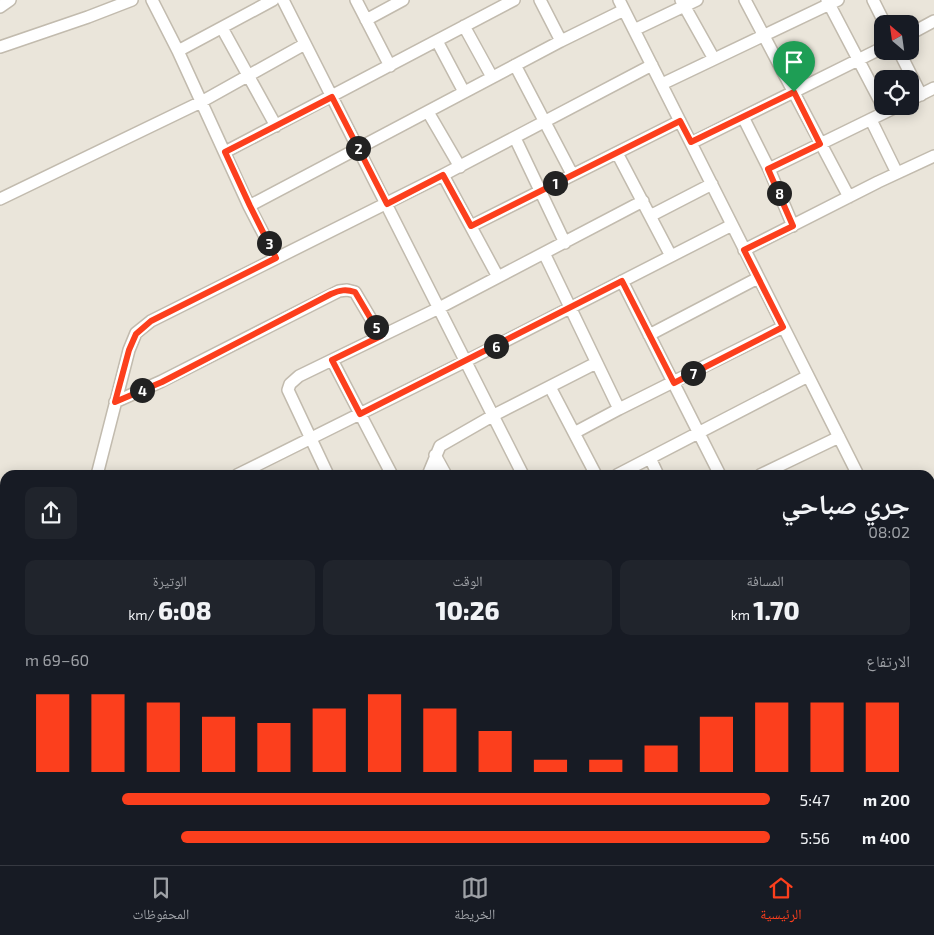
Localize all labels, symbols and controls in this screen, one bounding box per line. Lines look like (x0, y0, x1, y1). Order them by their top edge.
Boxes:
north arrow (874, 15, 919, 60)
map controls (874, 15, 919, 115)
pin (773, 41, 815, 92)
icon: arrive (780, 48, 808, 76)
button: locate (874, 70, 919, 115)
pin: 2 (346, 136, 370, 160)
text: 2 (354, 140, 363, 157)
pin: 1 (542, 170, 568, 196)
text: 1 (552, 175, 559, 192)
pin: 8 (766, 180, 792, 206)
text: 8 (775, 185, 784, 202)
pin: 3 (256, 230, 282, 256)
text: 3 (266, 235, 273, 252)
pin: 5 (364, 314, 388, 340)
text: 5 (373, 319, 380, 336)
pin: 6 (484, 334, 508, 358)
text: 6 (492, 338, 501, 355)
pin: 7 (680, 360, 706, 386)
text: 7 (690, 365, 697, 382)
pin: 4 (130, 378, 154, 402)
text: 4 (138, 382, 147, 399)
text: جري صباحي (781, 486, 910, 520)
button: share (25, 487, 77, 539)
text: 08:02 (868, 522, 910, 541)
text: الوتيرة (153, 572, 187, 589)
text: الوقت (452, 572, 483, 589)
text: المسافة (747, 572, 784, 589)
text: 6:08 (158, 595, 212, 625)
text: 10:26 (436, 595, 499, 625)
text: 1.70 (753, 595, 800, 625)
text: /km (128, 606, 158, 623)
text: km (731, 606, 753, 623)
text: 60–69 m (25, 650, 89, 669)
text: الارتفاع (866, 651, 910, 670)
text: 5:47 (800, 790, 830, 809)
text: 200 m (863, 790, 910, 809)
text: 5:56 (800, 828, 830, 847)
text: 400 m (862, 828, 910, 847)
tab: المحفوظات (132, 874, 189, 928)
tab: الخريطة (454, 874, 495, 928)
tab: الرئيسية (760, 874, 802, 928)

